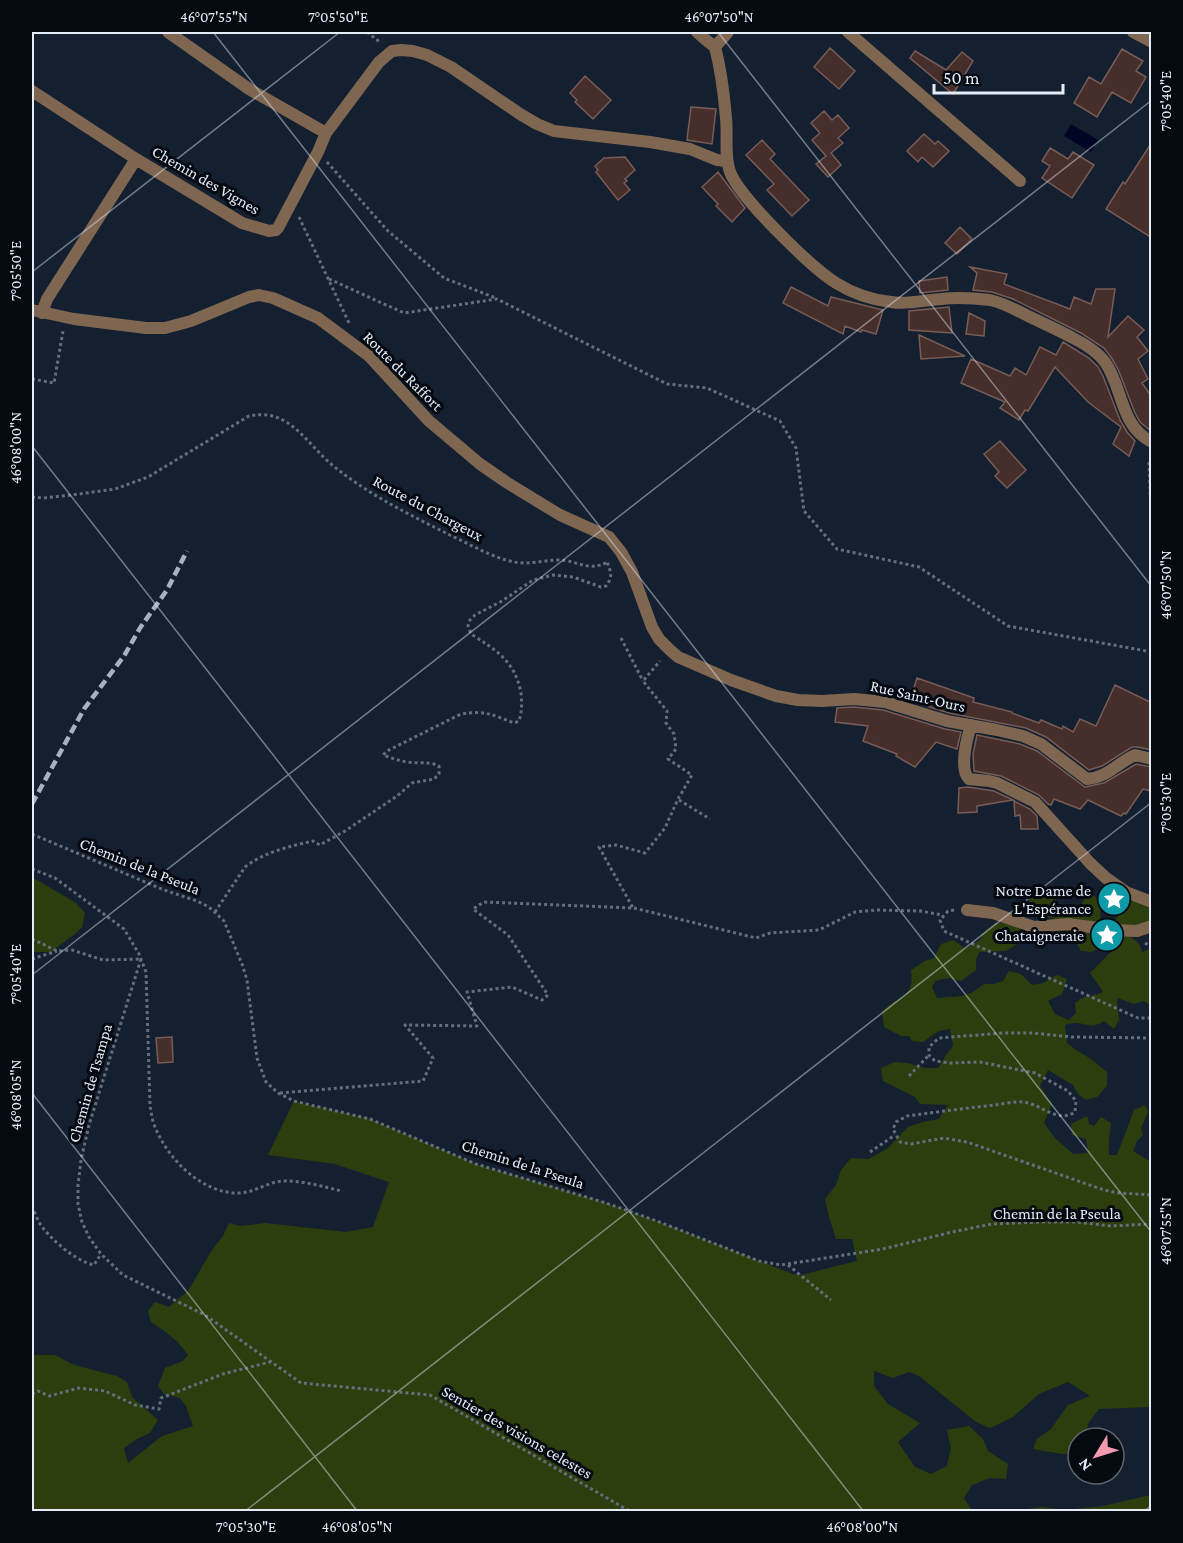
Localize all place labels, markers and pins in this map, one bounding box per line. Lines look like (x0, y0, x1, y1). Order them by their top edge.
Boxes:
place icon: Notre Dame de L'Espérance (1096, 881, 1132, 917)
place label: Notre Dame de L'Espérance (996, 882, 1091, 918)
place icon: Chataigneraie (1089, 917, 1125, 953)
place label: Chataigneraie (994, 927, 1084, 945)

